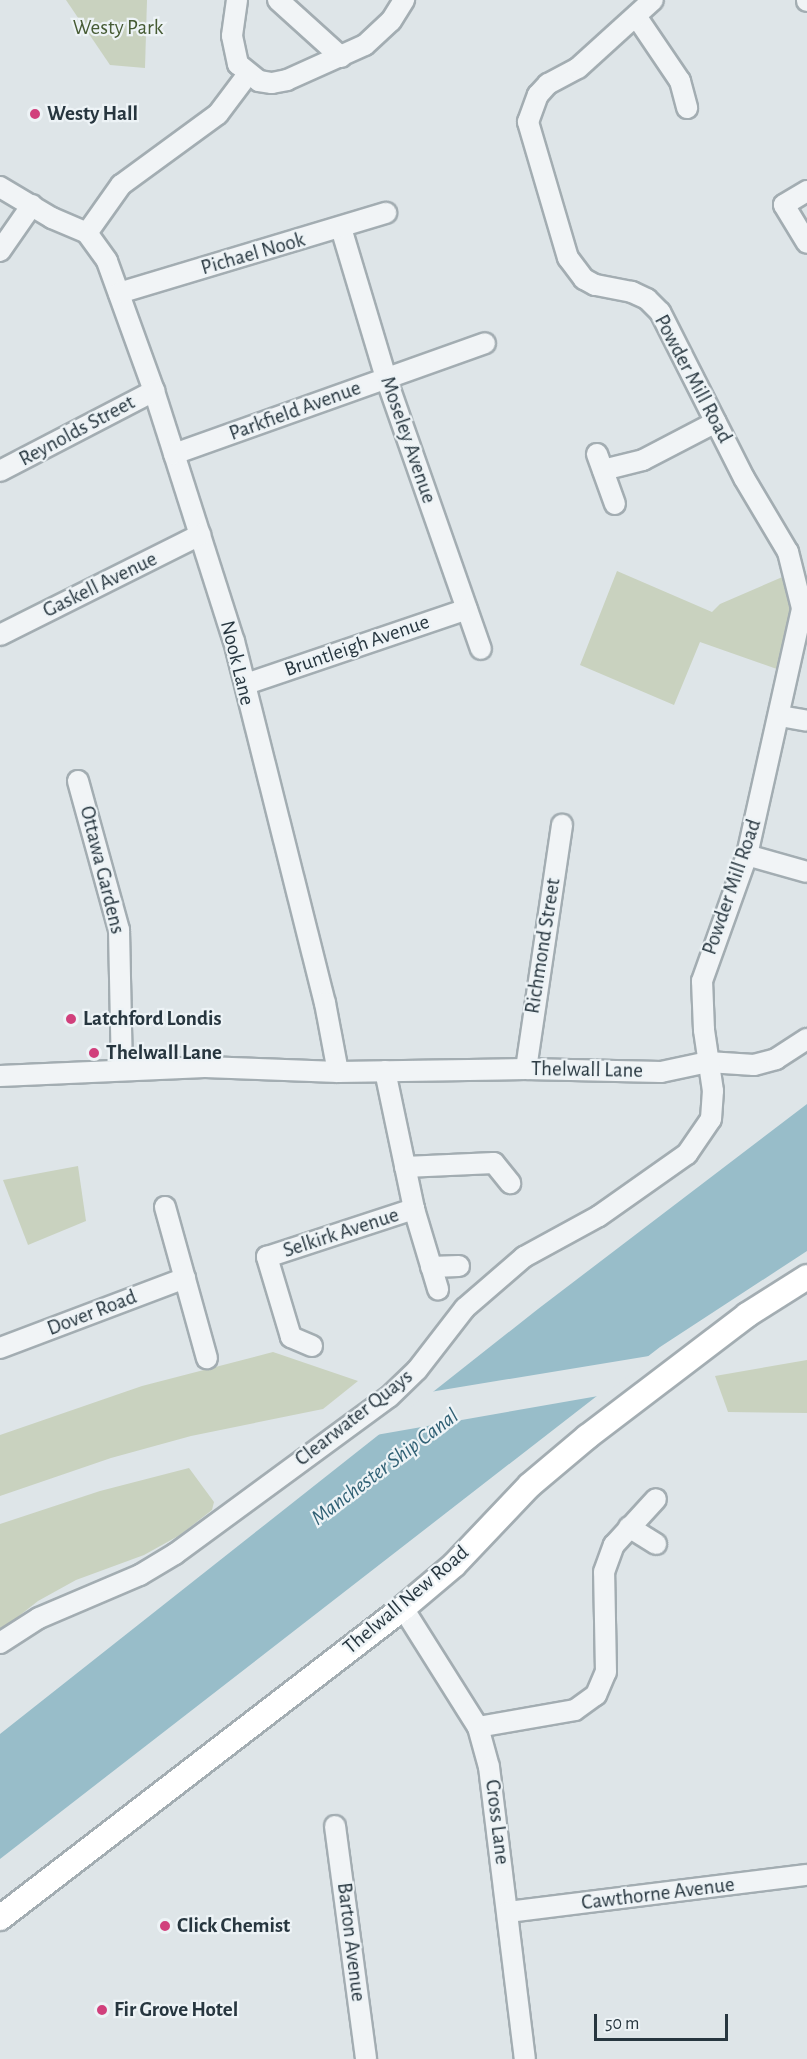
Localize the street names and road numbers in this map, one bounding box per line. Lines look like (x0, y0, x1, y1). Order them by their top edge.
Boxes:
street label: Pichael Nook (198, 227, 308, 281)
street label: Powder Mill Road (649, 310, 737, 448)
street label: Moseley Avenue (375, 373, 441, 507)
street label: Parkfield Avenue (226, 376, 364, 446)
street label: Reynolds Street (15, 390, 139, 472)
street label: Gaskell Avenue (39, 547, 161, 623)
street label: Bruntleigh Avenue (281, 609, 433, 683)
street label: Nook Lane (214, 618, 260, 708)
street label: Ottawa Gardens (74, 803, 130, 937)
street label: Powder Mill Road (697, 816, 767, 958)
street label: Richmond Street (520, 876, 566, 1016)
street label: Thelwall Lane (531, 1056, 643, 1084)
street label: Selkirk Avenue (280, 1202, 402, 1264)
street label: Dover Road (44, 1284, 140, 1342)
street label: Clearwater Quays (290, 1364, 418, 1472)
street label: Thelwall New Road (338, 1540, 474, 1660)
street label: Cross Lane (479, 1778, 515, 1866)
street label: Cawthorne Avenue (580, 1872, 736, 1916)
street label: Barton Avenue (331, 1881, 371, 2003)

